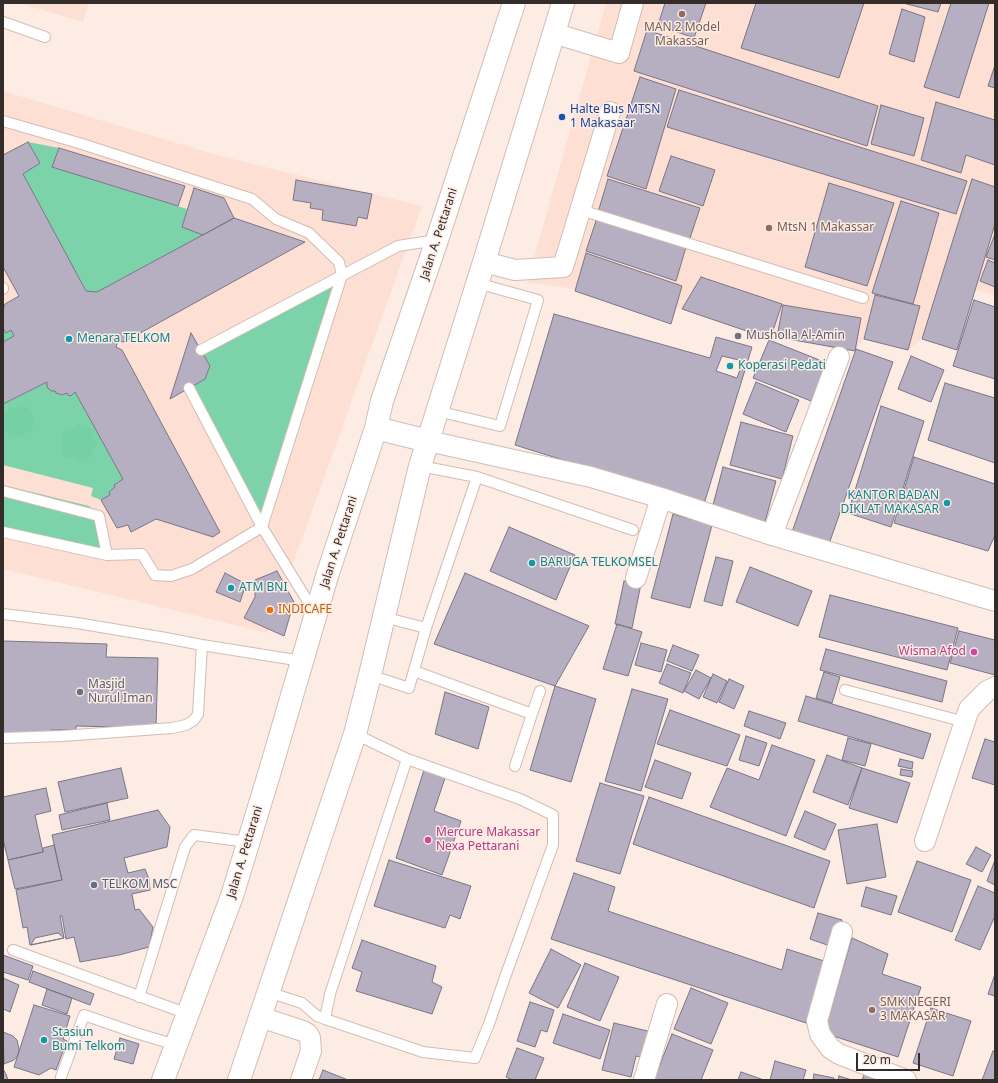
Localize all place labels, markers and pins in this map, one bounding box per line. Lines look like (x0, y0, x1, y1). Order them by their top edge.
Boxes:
marker: MAN 2 Model Makassar (677, 9, 687, 19)
place label: MAN 2 Model Makassar (644, 21, 720, 49)
place label: Halte Bus MTSN 1 Makasaar (570, 103, 660, 131)
marker: Halte Bus MTSN 1 Makasaar (557, 112, 567, 122)
place label: MtsN 1 Makassar (777, 221, 874, 235)
marker: MtsN 1 Makassar (764, 223, 774, 233)
place label: Musholla Al-Amin (746, 329, 845, 343)
marker: Musholla Al-Amin (733, 331, 743, 341)
place label: Menara TELKOM (77, 332, 170, 346)
marker: Menara TELKOM (64, 334, 74, 344)
place label: Koperasi Pedati (738, 359, 826, 373)
marker: Koperasi Pedati (725, 361, 735, 371)
place label: KANTOR BADAN DIKLAT MAKASAR (840, 489, 939, 517)
marker: KANTOR BADAN DIKLAT MAKASAR (942, 498, 952, 508)
place label: BARUGA TELKOMSEL (540, 556, 658, 570)
marker: BARUGA TELKOMSEL (527, 558, 537, 568)
place label: ATM BNI (239, 581, 287, 595)
marker: ATM BNI (226, 583, 236, 593)
place label: INDICAFE (278, 603, 332, 617)
marker: INDICAFE (265, 605, 275, 615)
place label: Wisma Afod (898, 645, 966, 659)
marker: Wisma Afod (969, 647, 979, 657)
place label: Masjid Nurul Iman (88, 678, 153, 706)
marker: Masjid Nurul Iman (75, 687, 85, 697)
place label: Mercure Makassar Nexa Pettarani (436, 826, 540, 854)
marker: Mercure Makassar Nexa Pettarani (423, 835, 433, 845)
place label: TELKOM MSC (102, 878, 177, 892)
marker: TELKOM MSC (89, 880, 99, 890)
place label: SMK NEGERI 3 MAKASAR (880, 996, 951, 1024)
marker: SMK NEGERI 3 MAKASAR (867, 1005, 877, 1015)
place label: Stasiun Bumi Telkom (52, 1026, 125, 1054)
marker: Stasiun Bumi Telkom (39, 1035, 49, 1045)

